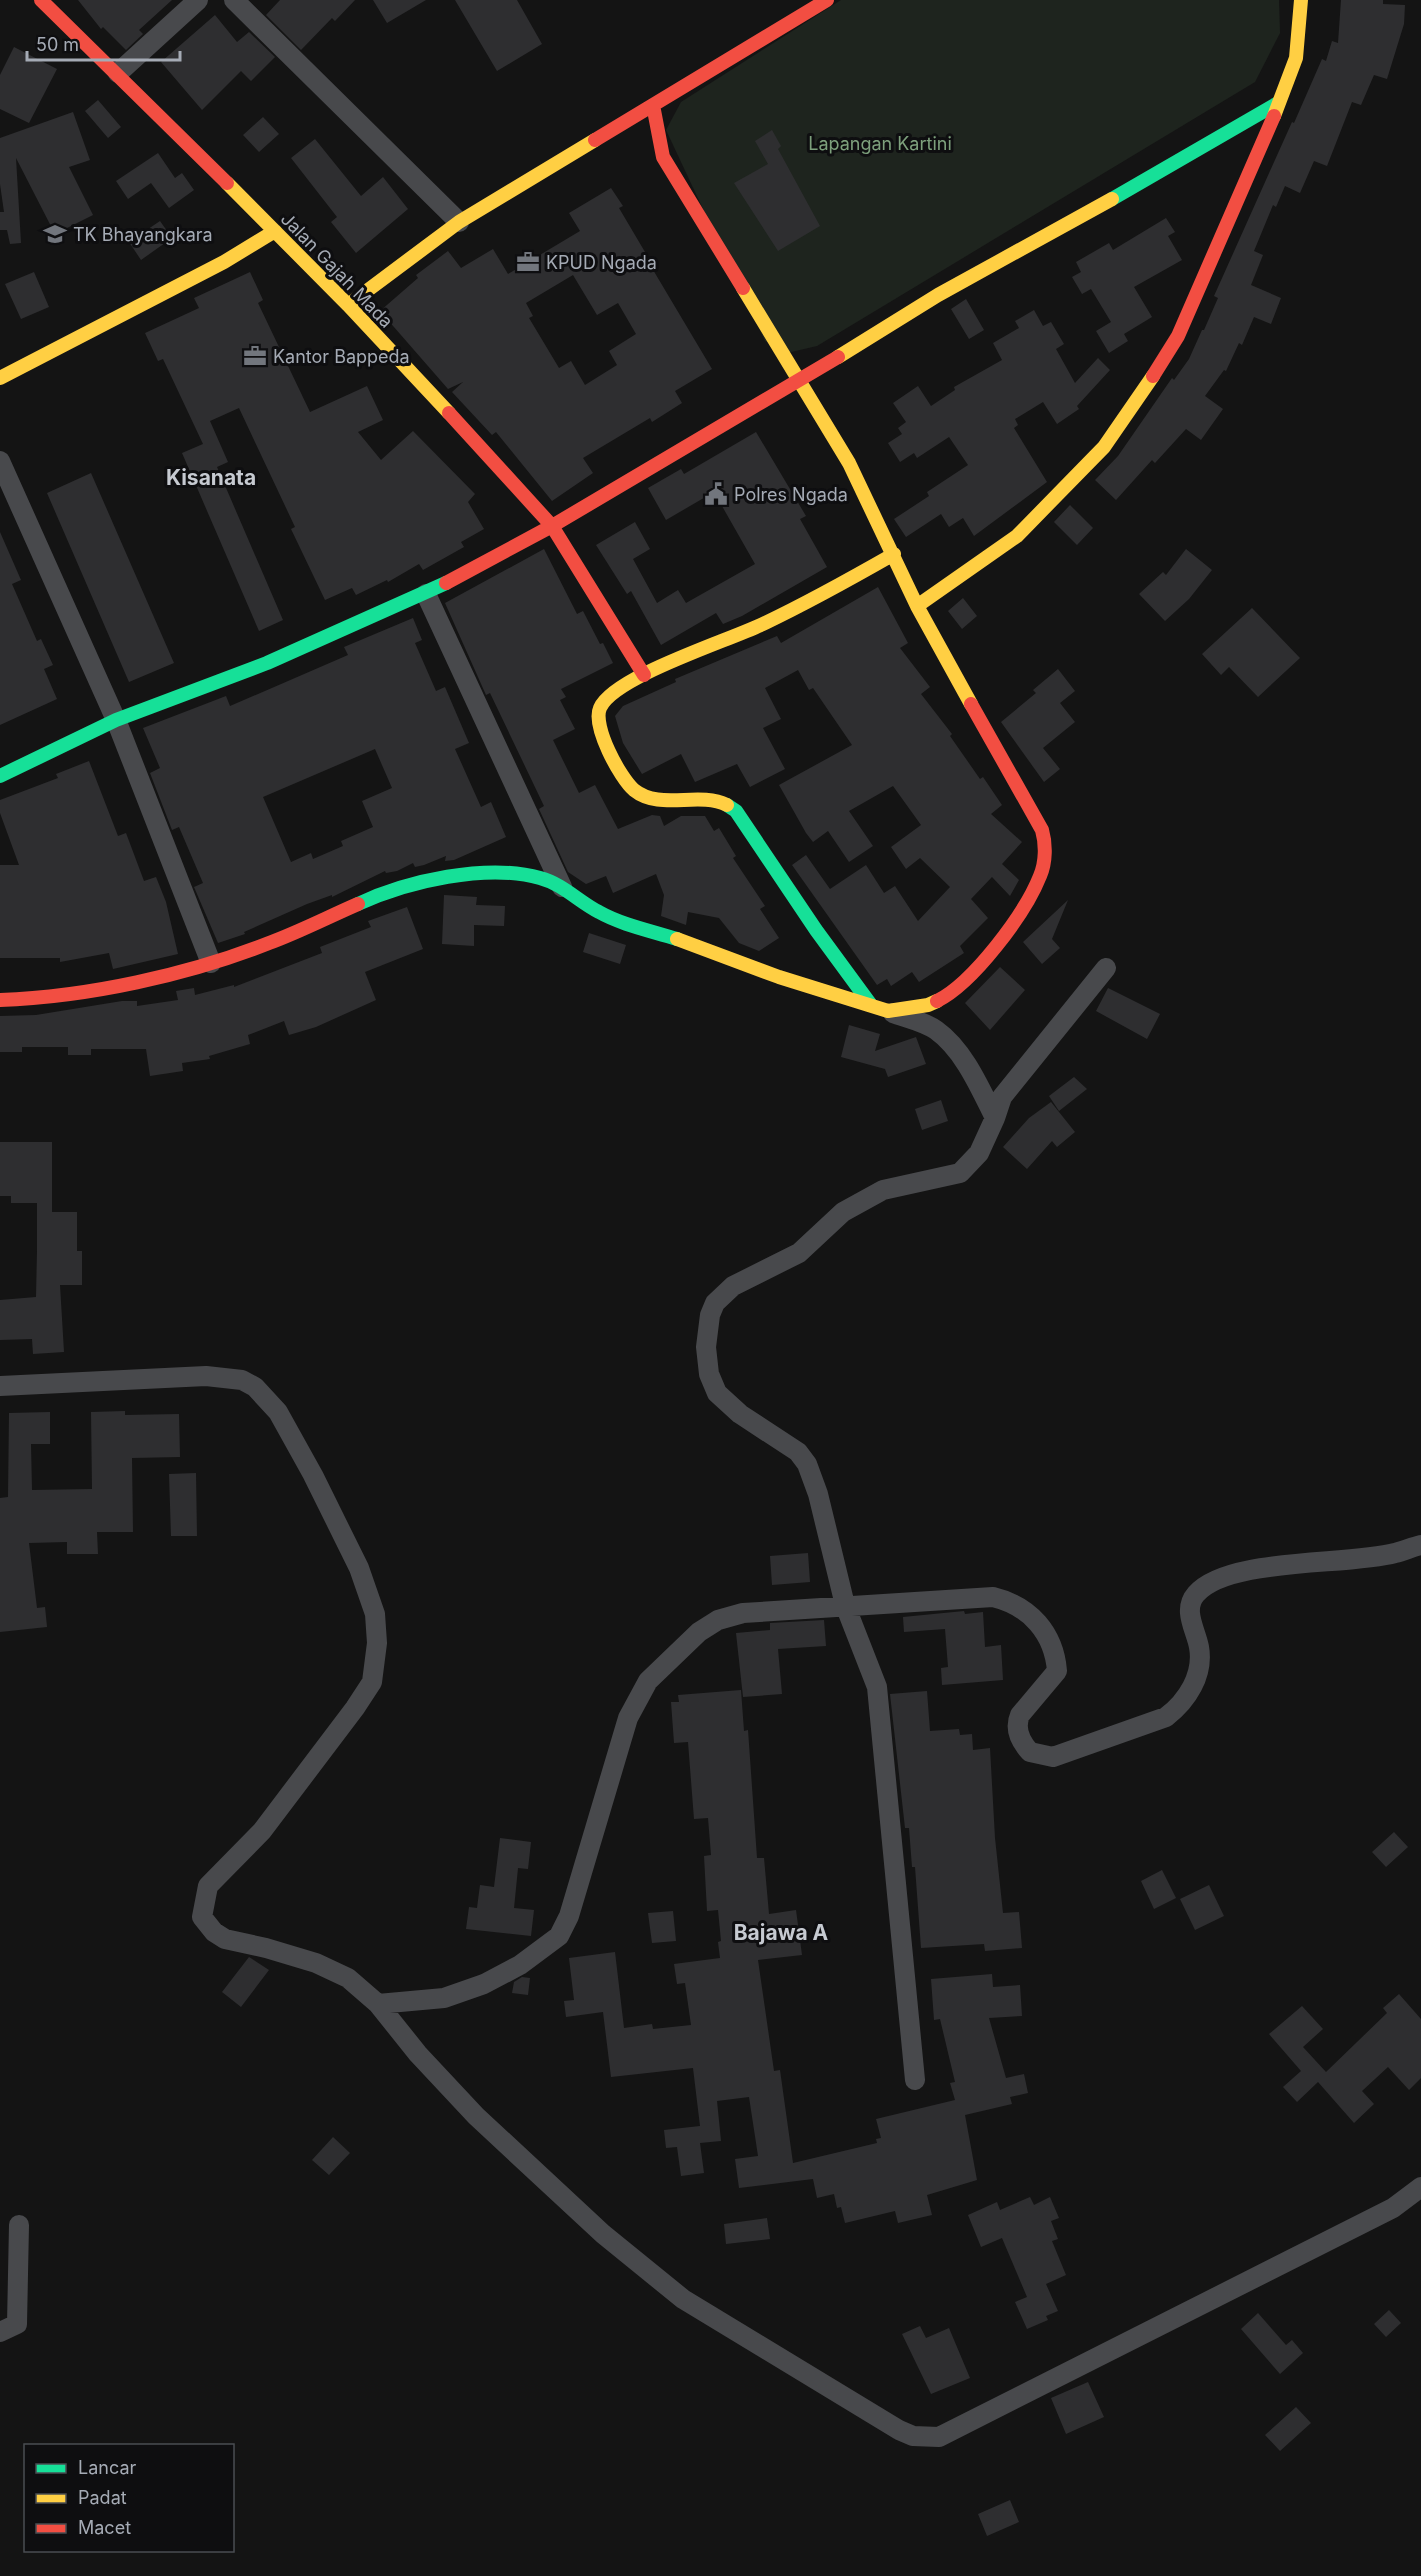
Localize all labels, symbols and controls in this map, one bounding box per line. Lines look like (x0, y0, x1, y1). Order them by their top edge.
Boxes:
scale bar (27, 24, 180, 62)
text: 50 m (36, 34, 79, 55)
park label: Lapangan Kartini (808, 133, 952, 154)
street label: Jalan Gajah Mada (277, 208, 397, 332)
school or university icon: TK Bhayangkara (42, 221, 68, 247)
place label: TK Bhayangkara (73, 224, 213, 245)
office icon: KPUD Ngada (515, 249, 541, 275)
place label: KPUD Ngada (546, 252, 657, 273)
office icon: Kantor Bappeda (242, 343, 268, 369)
place label: Kantor Bappeda (273, 346, 410, 367)
district label: Kisanata (166, 465, 256, 490)
public building icon: Polres Ngada (703, 481, 729, 507)
place label: Polres Ngada (734, 484, 848, 505)
district label: Bajawa A (734, 1920, 829, 1945)
legend (24, 2444, 234, 2552)
text: Lancar (78, 2457, 136, 2478)
text: Padat (78, 2487, 127, 2508)
text: Macet (78, 2517, 131, 2538)

